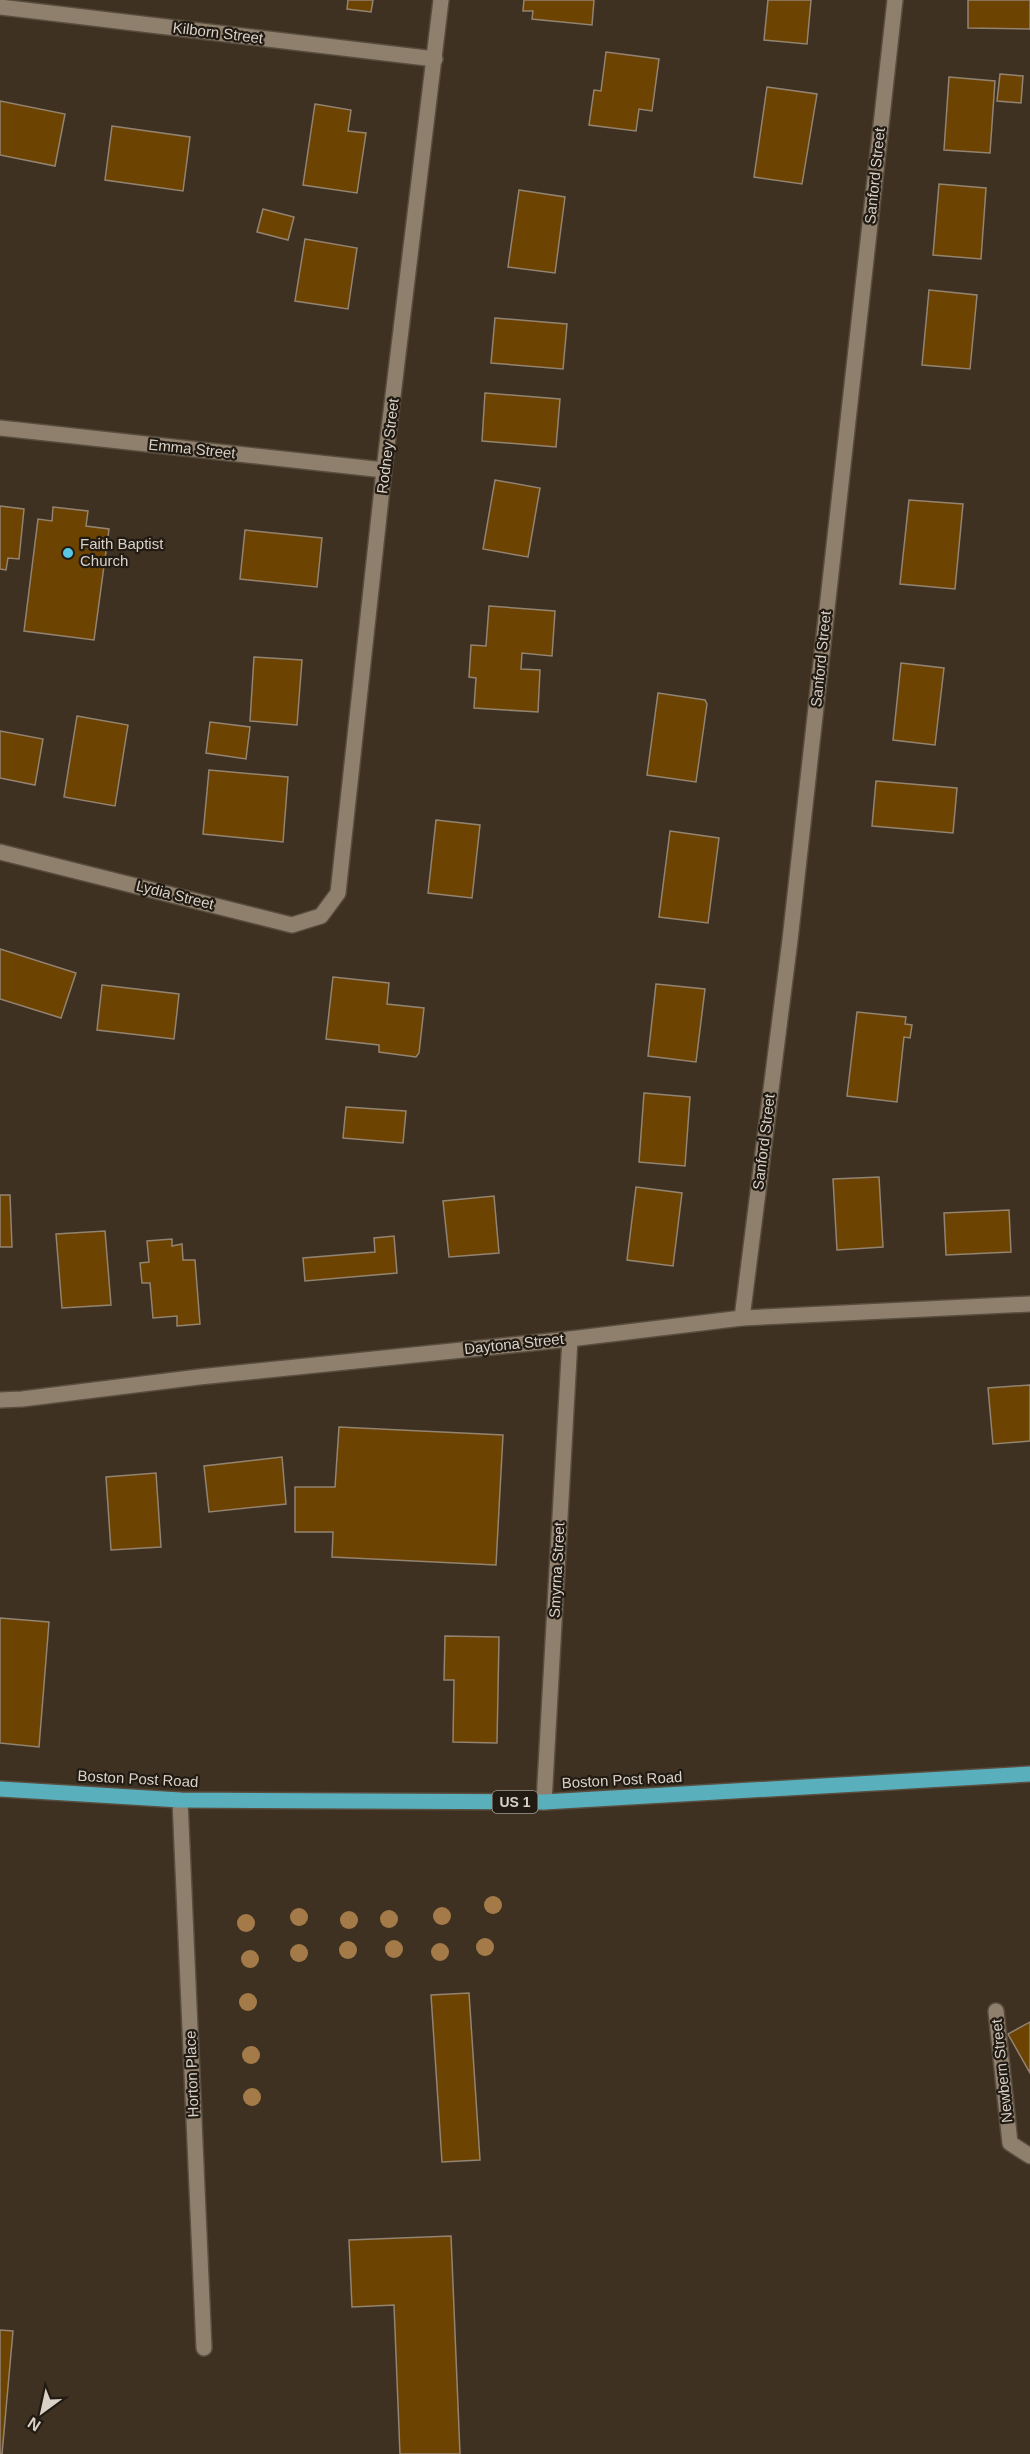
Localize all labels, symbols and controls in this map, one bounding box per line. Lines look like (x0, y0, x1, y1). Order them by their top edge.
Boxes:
street label: Kilborn Street (172, 19, 265, 47)
street label: Sanford Street (861, 126, 888, 225)
street label: Rodney Street (373, 396, 402, 495)
street label: Emma Street (148, 435, 237, 462)
place label: Faith Baptist Church (80, 535, 164, 569)
marker: Faith Baptist Church (61, 546, 75, 560)
street label: Sanford Street (807, 609, 834, 708)
street label: Lydia Street (134, 877, 217, 913)
street label: Sanford Street (749, 1092, 778, 1191)
street label: Daytona Street (463, 1330, 565, 1357)
street label: Smyrna Street (546, 1521, 568, 1618)
street label: Boston Post Road (77, 1767, 199, 1790)
street label: Boston Post Road (561, 1768, 683, 1791)
road number: US 1 (492, 1791, 538, 1813)
street label: Newbern Street (988, 2018, 1015, 2124)
street label: Horton Place (181, 2030, 202, 2118)
north arrow (12, 2382, 72, 2442)
text: N (25, 2414, 44, 2434)

